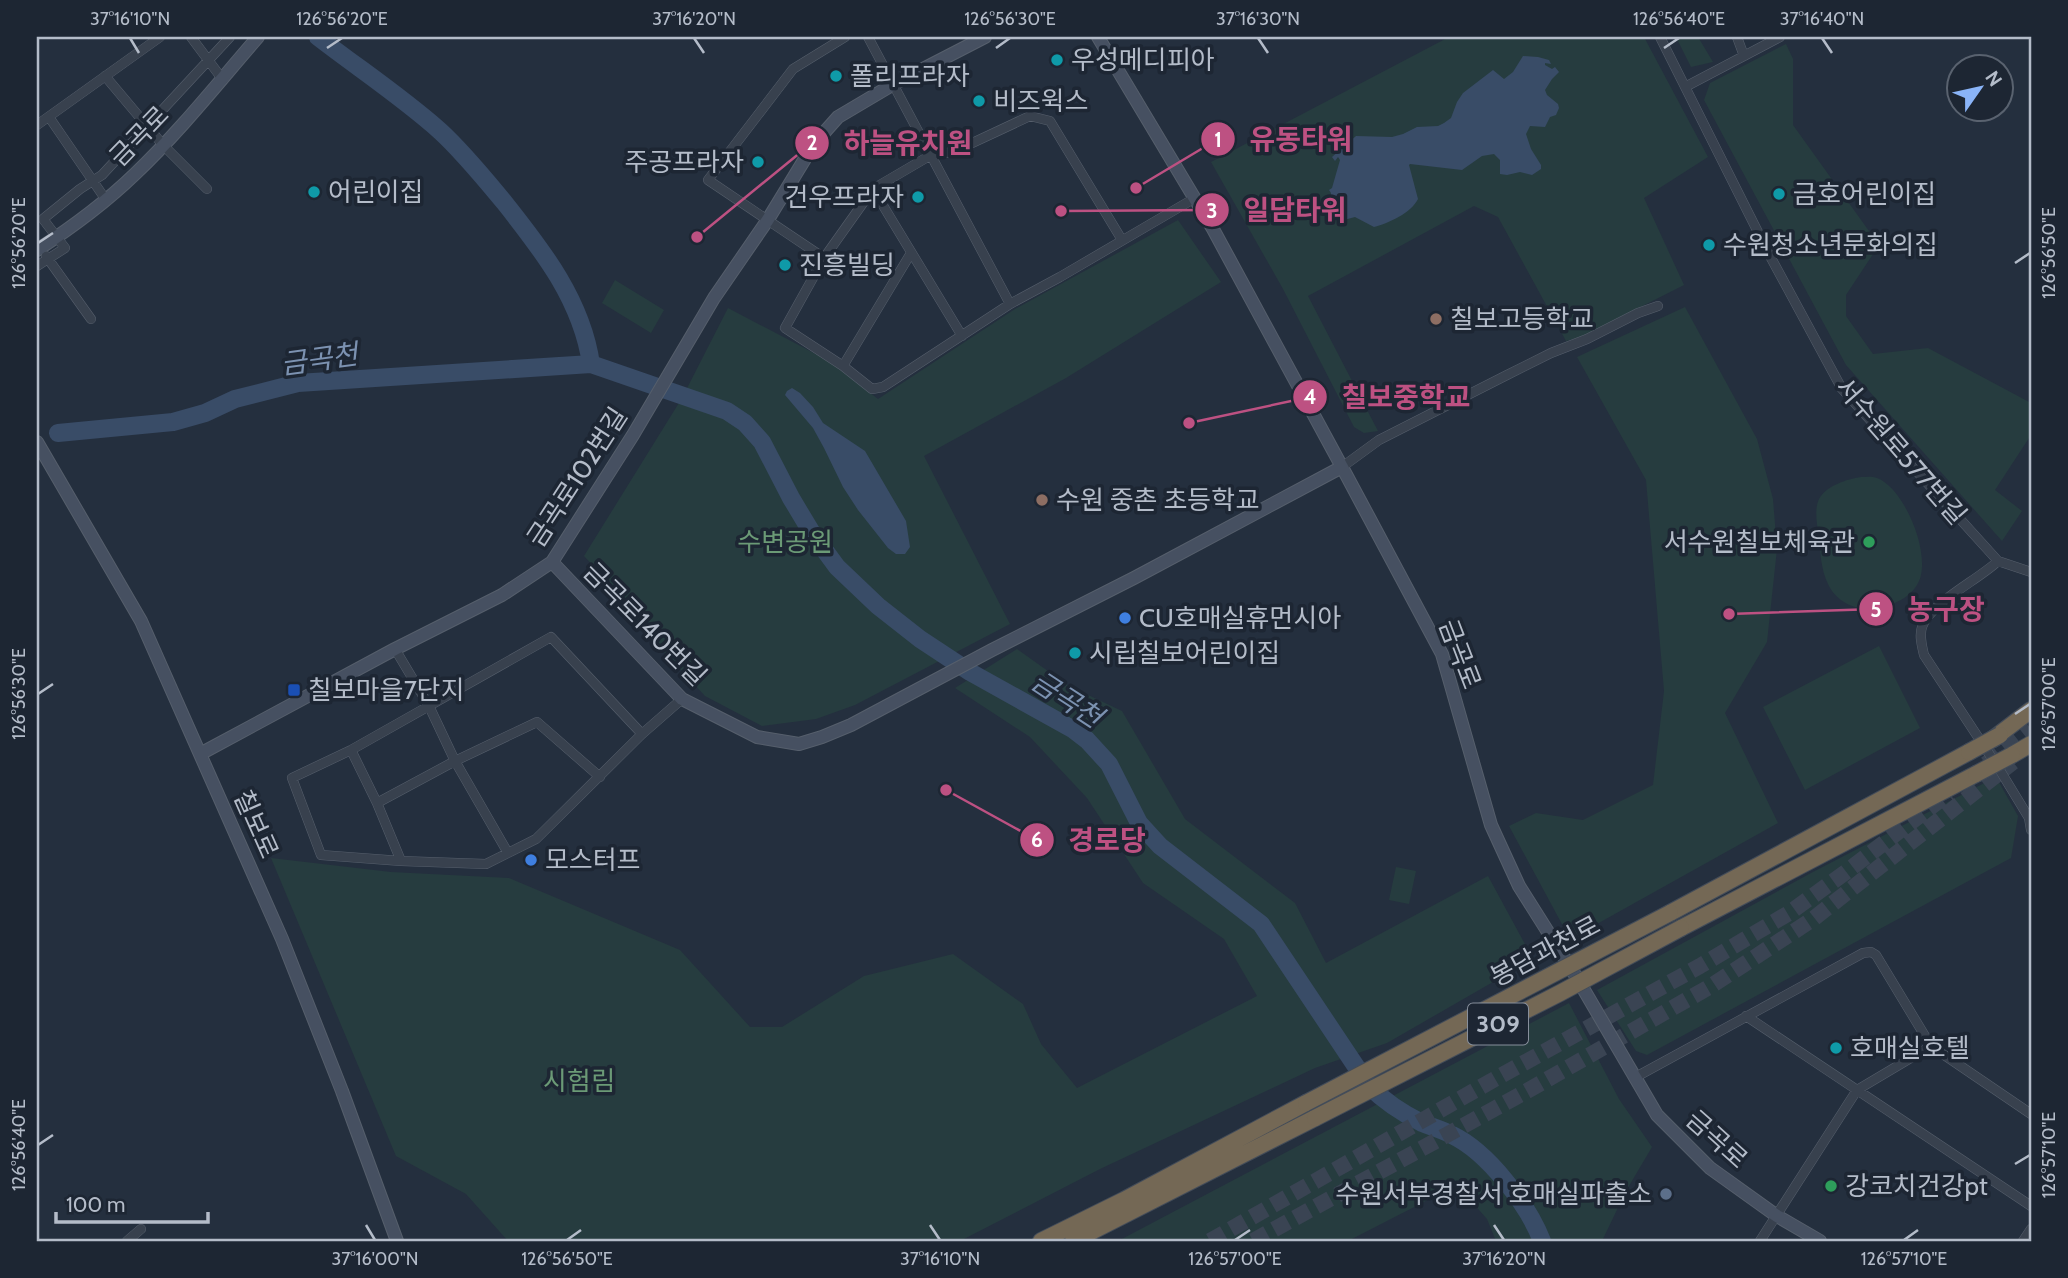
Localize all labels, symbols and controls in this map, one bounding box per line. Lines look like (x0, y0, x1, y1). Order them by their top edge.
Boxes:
text: 37°16'10"N (90, 8, 170, 30)
text: 126°56'20"E (296, 8, 388, 30)
text: 37°16'20"N (652, 8, 736, 30)
text: 126°56'30"E (964, 8, 1056, 30)
text: 37°16'30"N (1216, 8, 1300, 30)
text: 126°56'40"E (1633, 8, 1725, 30)
text: 37°16'40"N (1780, 8, 1864, 30)
place label: 우성메디피아 (1071, 44, 1215, 76)
marker: 우성메디피아 (1049, 52, 1065, 68)
north arrow (1946, 52, 2016, 122)
place label: 폴리프라자 (850, 60, 970, 92)
text: N (1980, 67, 2007, 91)
marker: 폴리프라자 (828, 68, 844, 84)
place label: 비즈윅스 (993, 85, 1089, 117)
marker: 비즈윅스 (971, 93, 987, 109)
street label: 금곡로 (103, 99, 175, 173)
callout: 유동타워 (1200, 115, 1366, 164)
callout: 하늘유치원 (795, 118, 986, 167)
text: 유동타워 (1249, 122, 1353, 156)
text: 하늘유치원 (844, 126, 972, 160)
text: 1 (1214, 127, 1222, 152)
text: 2 (806, 130, 818, 155)
place label: 주공프라자 (624, 146, 744, 178)
marker: 주공프라자 (750, 154, 766, 170)
place label: 어린이집 (328, 176, 424, 208)
place label: 금호어린이집 (1793, 178, 1937, 210)
place label: 건우프라자 (784, 181, 904, 213)
marker: 어린이집 (306, 184, 322, 200)
callout: 일담타워 (1195, 186, 1361, 235)
marker: 금호어린이집 (1771, 186, 1787, 202)
marker: 건우프라자 (910, 189, 926, 205)
text: 일담타워 (1243, 193, 1347, 227)
text: 126°56'20"E (8, 197, 30, 289)
text: 3 (1206, 198, 1218, 223)
text: 126°56'50"E (2038, 207, 2060, 299)
place label: 수원청소년문화의집 (1723, 229, 1938, 261)
marker: 수원청소년문화의집 (1701, 237, 1717, 253)
place label: 진흥빌딩 (799, 249, 895, 281)
marker: 진흥빌딩 (777, 257, 793, 273)
place label: 칠보고등학교 (1450, 303, 1594, 335)
marker: 칠보고등학교 (1428, 311, 1444, 327)
water label: 금곡천 (278, 336, 363, 381)
street label: 서수원로577번길 (1829, 371, 1973, 531)
callout: 칠보중학교 (1293, 372, 1485, 421)
text: 칠보중학교 (1342, 380, 1470, 414)
text: 4 (1303, 384, 1317, 409)
street label: 금곡로102번길 (520, 401, 634, 553)
place label: 수원 중촌 초등학교 (1056, 484, 1259, 516)
marker: 수원 중촌 초등학교 (1034, 492, 1050, 508)
park label: 수변공원 (737, 526, 833, 558)
place label: 서수원칠보체육관 (1664, 526, 1855, 558)
marker: 서수원칠보체육관 (1861, 534, 1877, 550)
street label: 금곡로140번길 (577, 556, 713, 692)
callout: 농구장 (1859, 585, 1999, 634)
text: 농구장 (1907, 592, 1985, 626)
text: 5 (1870, 597, 1882, 622)
place label: CU호매실휴먼시아 (1139, 602, 1341, 634)
marker: CU호매실휴먼시아 (1117, 610, 1133, 626)
street label: 금곡로 (1432, 615, 1488, 693)
place label: 시립칠보어린이집 (1089, 637, 1280, 669)
marker: 시립칠보어린이집 (1067, 645, 1083, 661)
text: 126°56'30"E (8, 648, 30, 740)
text: 126°57'00"E (2038, 657, 2060, 751)
water label: 금곡천 (1025, 664, 1111, 736)
place label: 칠보마을7단지 (308, 674, 465, 706)
marker: 칠보마을7단지 (286, 682, 302, 698)
street label: 칠보로 (227, 785, 285, 863)
callout: 경로당 (1019, 815, 1160, 864)
text: 경로당 (1068, 823, 1146, 857)
text: 6 (1031, 827, 1043, 852)
place label: 모스터프 (545, 844, 641, 876)
marker: 모스터프 (523, 852, 539, 868)
street label: 봉담과천로 (1485, 909, 1605, 993)
road number: 309 (1468, 1004, 1528, 1044)
place label: 호매실호텔 (1850, 1032, 1970, 1064)
marker: 호매실호텔 (1828, 1040, 1844, 1056)
park label: 시험림 (543, 1065, 615, 1097)
text: 126°56'40"E (8, 1099, 30, 1191)
street label: 금곡로 (1680, 1103, 1754, 1175)
text: 126°57'10"E (2038, 1112, 2060, 1198)
place label: 강코치건강pt (1845, 1170, 1988, 1202)
place label: 수원서부경찰서 호매실파출소 (1335, 1178, 1652, 1210)
marker: 강코치건강pt (1823, 1178, 1839, 1194)
scale bar (56, 1180, 208, 1224)
marker: 수원서부경찰서 호매실파출소 (1658, 1186, 1674, 1202)
text: 100 m (66, 1192, 125, 1217)
text: 37°16'00"N (332, 1248, 418, 1270)
text: 126°56'50"E (521, 1248, 613, 1270)
text: 37°16'10"N (900, 1248, 980, 1270)
text: 126°57'00"E (1188, 1248, 1282, 1270)
text: 37°16'20"N (1462, 1248, 1546, 1270)
text: 126°57'10"E (1861, 1248, 1947, 1270)

